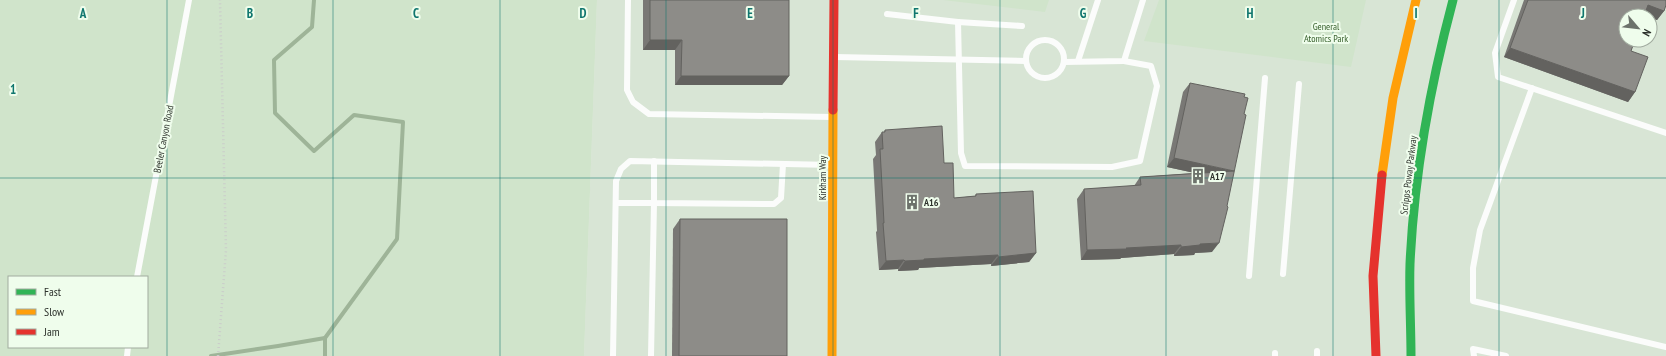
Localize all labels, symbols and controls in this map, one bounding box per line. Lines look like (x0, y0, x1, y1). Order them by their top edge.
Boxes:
text: A (79, 5, 87, 22)
text: B (247, 5, 253, 22)
text: C (413, 5, 419, 22)
text: D (580, 5, 587, 22)
text: E (747, 5, 753, 22)
text: F (913, 5, 919, 22)
text: G (1080, 5, 1087, 22)
text: H (1247, 5, 1254, 22)
text: I (1414, 5, 1418, 22)
text: J (1580, 5, 1585, 22)
north arrow (1618, 8, 1658, 48)
park label: General Atomics Park (1304, 20, 1348, 45)
text: N (1639, 27, 1654, 39)
text: 1 (10, 81, 16, 98)
street label: Beeler Canyon Road (151, 104, 176, 174)
street label: Scripps Poway Parkway (1397, 135, 1420, 215)
street label: Kirkham Way (816, 155, 829, 200)
building icon: A17 (1189, 167, 1207, 185)
place label: A17 (1209, 170, 1225, 183)
building icon: A16 (903, 193, 921, 211)
place label: A16 (923, 196, 939, 209)
legend (8, 276, 148, 348)
text: Fast (44, 284, 62, 299)
text: Slow (44, 304, 65, 319)
text: Jam (43, 324, 60, 339)

